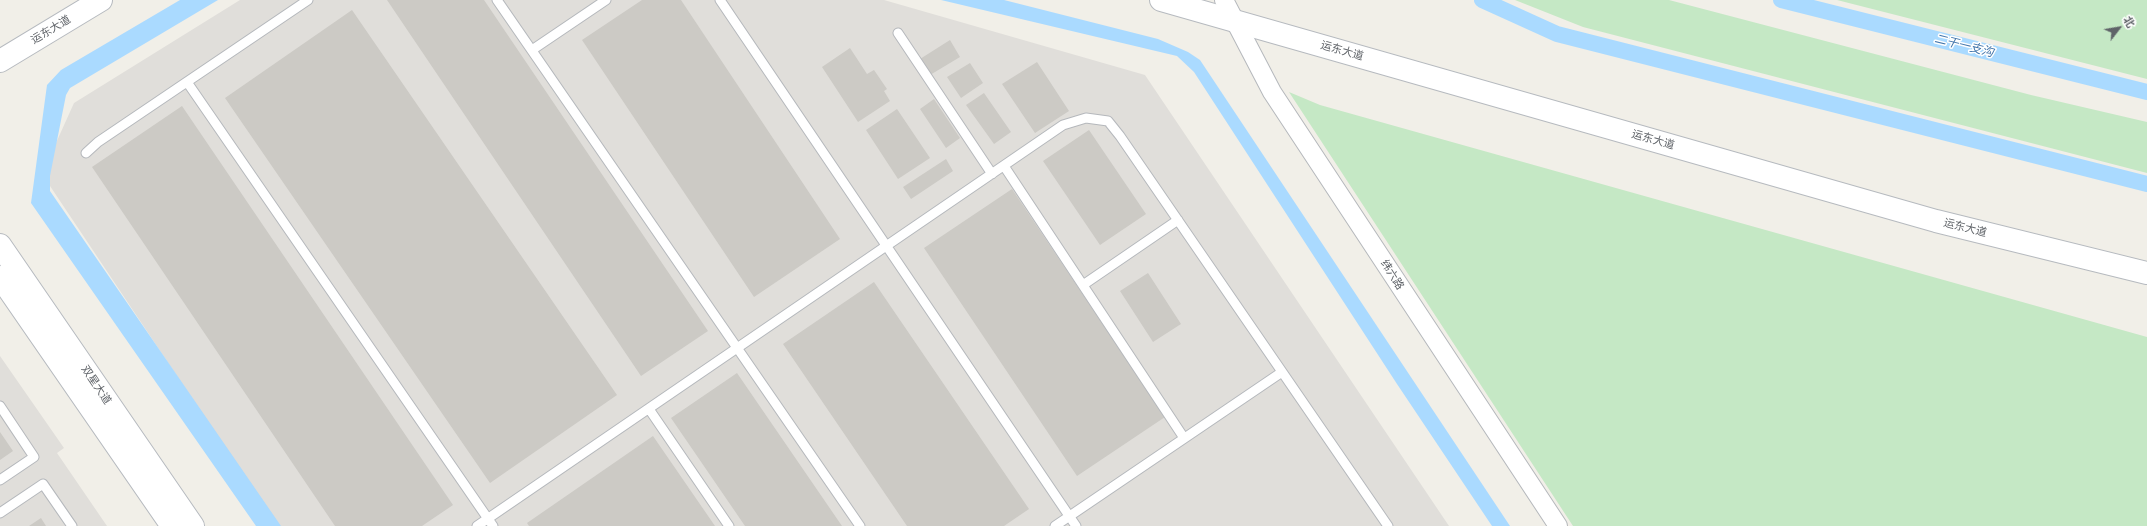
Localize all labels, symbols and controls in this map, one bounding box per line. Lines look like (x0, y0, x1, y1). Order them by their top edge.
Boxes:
north arrow (2099, 8, 2139, 48)
street label: 运东大道 (29, 13, 73, 47)
text: 北 (2120, 13, 2139, 30)
water label: 二干一支沟 (1933, 32, 1995, 60)
street label: 运东大道 (1319, 39, 1365, 63)
street label: 运东大道 (1630, 128, 1676, 152)
street label: 运东大道 (1942, 216, 1988, 240)
street label: 纬六路 (1377, 258, 1407, 292)
street label: 双星大道 (78, 363, 114, 407)

